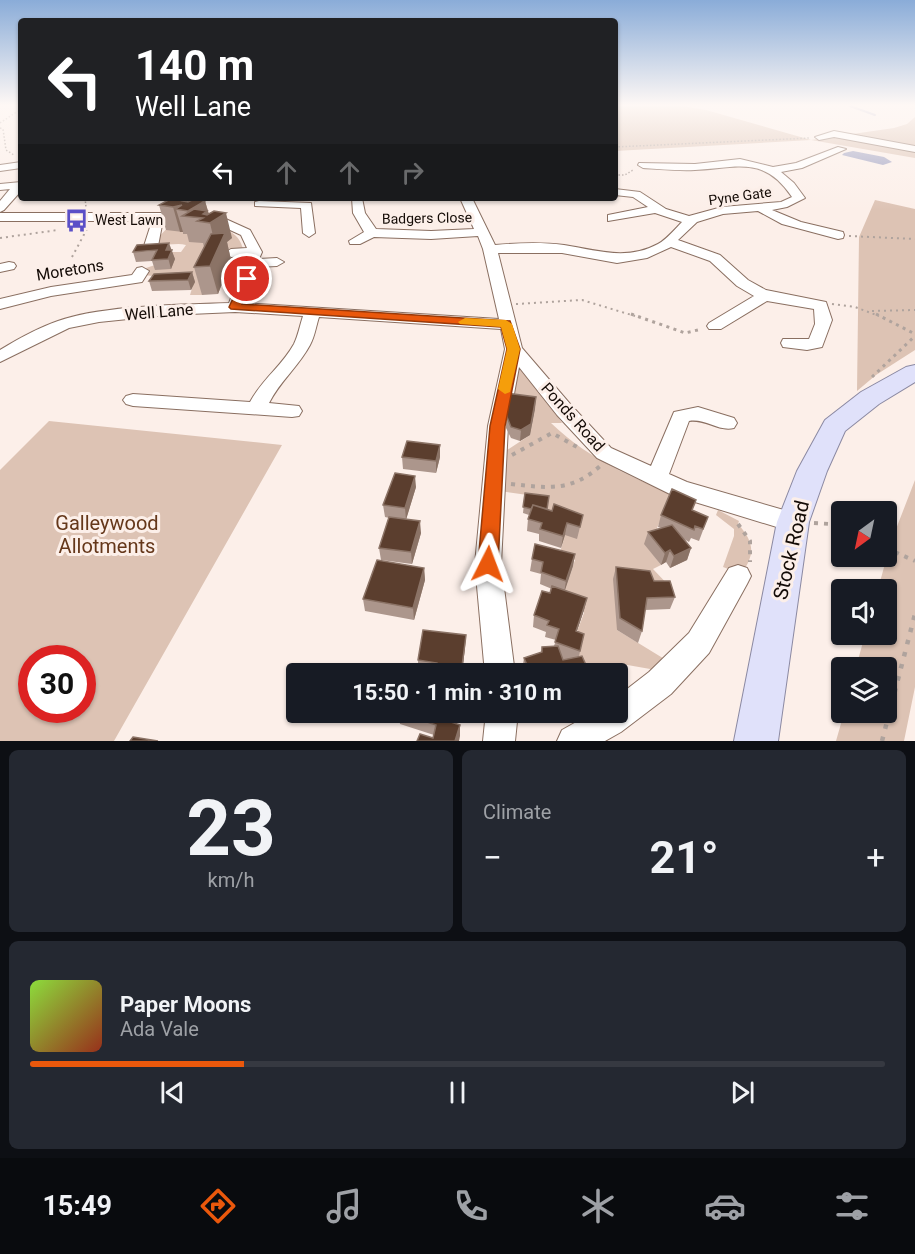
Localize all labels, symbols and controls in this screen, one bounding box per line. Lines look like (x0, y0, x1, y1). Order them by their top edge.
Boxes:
text: 140 m (135, 41, 254, 90)
icon: left (36, 42, 114, 120)
text: Well Lane (135, 91, 251, 123)
icon: left (207, 156, 240, 189)
icon: ahead (270, 156, 303, 189)
icon: ahead (333, 156, 366, 189)
icon: right (396, 156, 429, 189)
street label: Pyne Gate (708, 184, 772, 208)
bus stop icon: West Lawn (64, 207, 90, 233)
street label: Badgers Close (382, 209, 472, 227)
place label: West Lawn (95, 212, 163, 228)
pin (221, 253, 272, 304)
street label: Moretons (35, 255, 105, 285)
icon: arrive (230, 262, 263, 295)
street label: Well Lane (124, 300, 194, 324)
street label: Ponds Road (537, 379, 609, 455)
street label: Stock Road (768, 498, 814, 602)
north arrow (831, 501, 897, 567)
map controls (831, 501, 897, 723)
park label: Galleywood Allotments (55, 511, 159, 558)
position arrow (456, 532, 520, 596)
button: sound (831, 579, 897, 645)
speed limit sign: 30 (18, 645, 96, 723)
button: layers (831, 657, 897, 723)
text: 15:50 · 1 min · 310 m (352, 680, 562, 705)
text: 23 (186, 783, 276, 874)
text: Climate (483, 800, 551, 824)
text: 21° (649, 831, 719, 884)
text: − (483, 838, 502, 877)
text: + (866, 838, 885, 877)
text: km/h (208, 868, 254, 892)
text: Paper Moons (120, 992, 251, 1017)
text: Ada Vale (120, 1017, 199, 1041)
icon: previous (156, 1076, 189, 1109)
icon: pause (441, 1076, 474, 1109)
icon: next (726, 1076, 759, 1109)
icon: directions (197, 1185, 239, 1227)
icon: music (323, 1185, 365, 1227)
icon: phone (450, 1185, 492, 1227)
icon: climate (577, 1185, 619, 1227)
icon: car (704, 1185, 746, 1227)
icon: filters (831, 1185, 873, 1227)
text: 15:49 (42, 1190, 112, 1222)

